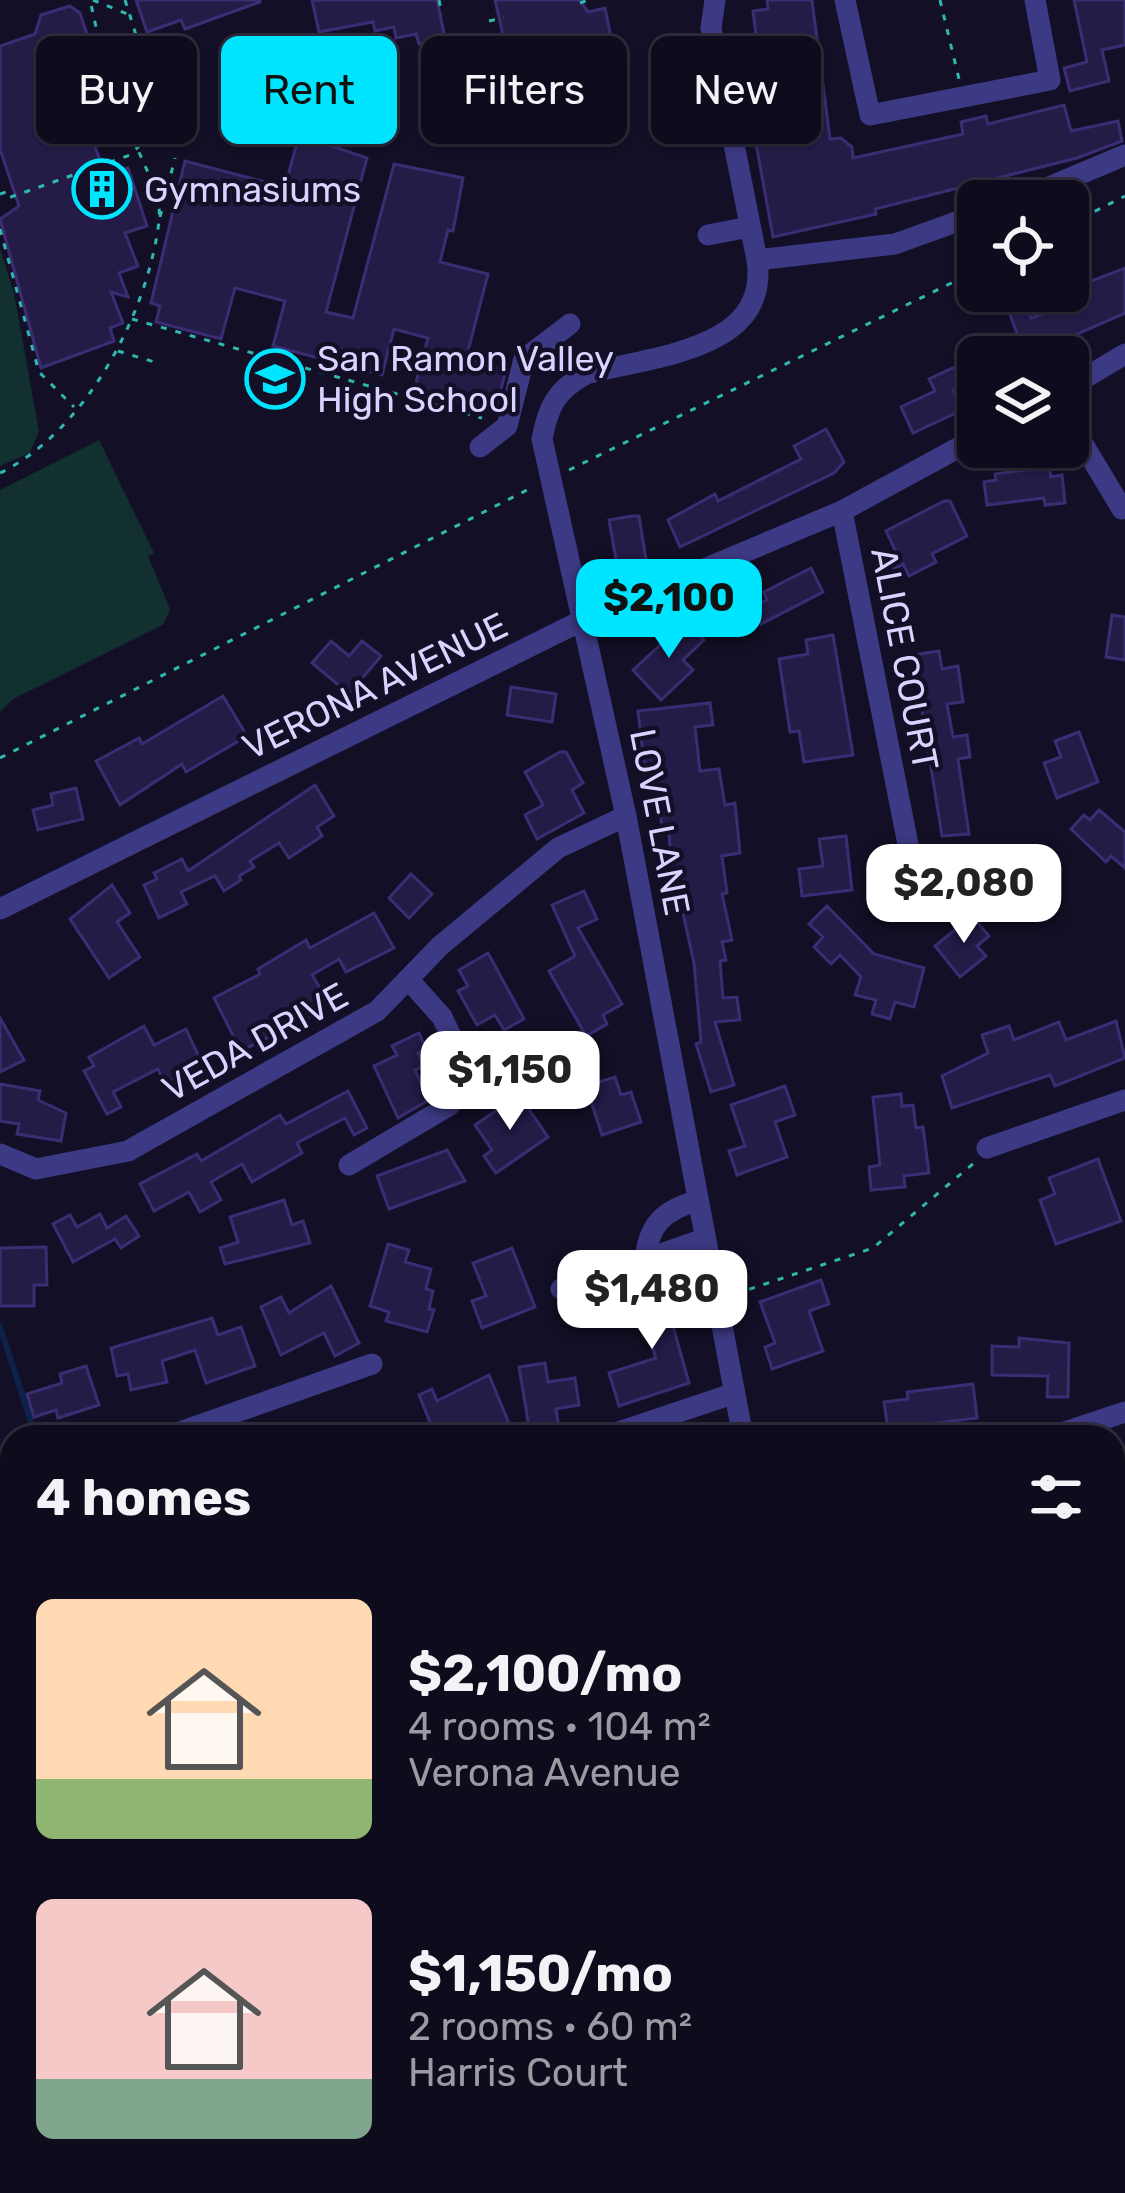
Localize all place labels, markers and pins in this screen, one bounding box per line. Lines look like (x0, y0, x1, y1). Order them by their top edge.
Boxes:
building icon: Gymnasiums (71, 158, 133, 220)
place label: Gymnasiums (144, 168, 361, 211)
place label: San Ramon Valley High School (317, 337, 614, 421)
school or university icon: San Ramon Valley High School (244, 348, 306, 410)
pin: $2,100 (571, 559, 767, 661)
pin: $2,080 (866, 844, 1062, 946)
pin: $1,150 (412, 1031, 608, 1133)
pin: $1,480 (554, 1250, 750, 1352)

